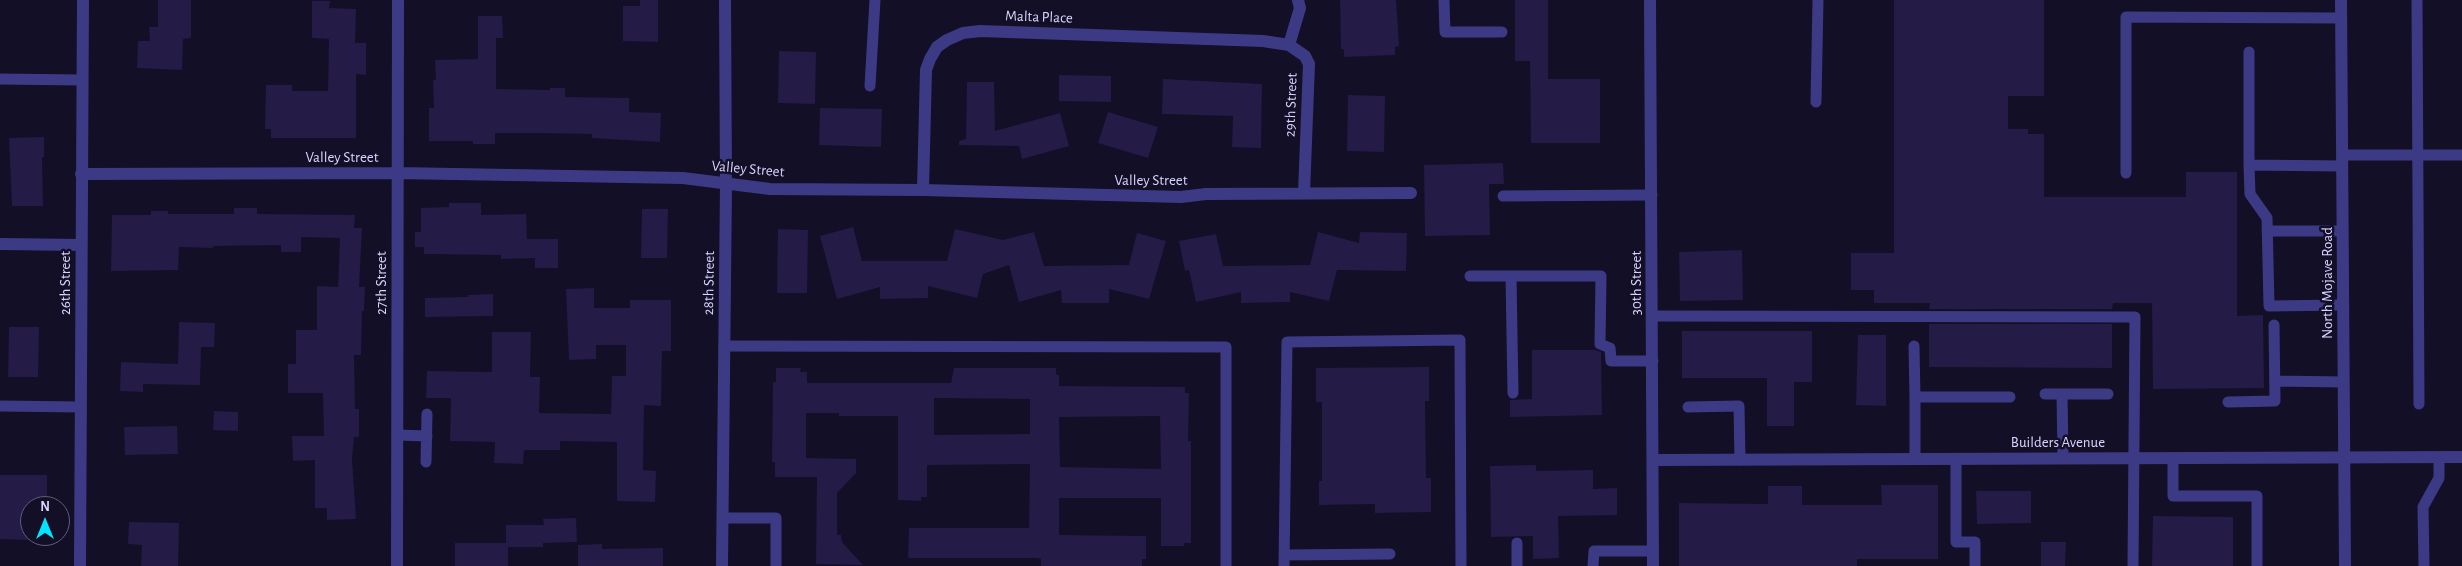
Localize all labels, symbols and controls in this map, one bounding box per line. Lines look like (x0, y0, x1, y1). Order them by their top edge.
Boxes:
street label: Malta Place (1005, 7, 1073, 27)
street label: 29th Street (1281, 73, 1301, 137)
street label: Valley Street (305, 148, 379, 166)
street label: Valley Street (711, 157, 785, 181)
street label: Valley Street (1114, 171, 1188, 189)
street label: North Mojave Road (2318, 227, 2336, 339)
street label: 26th Street (56, 251, 74, 315)
street label: 27th Street (372, 251, 390, 315)
street label: 28th Street (699, 251, 719, 315)
street label: 30th Street (1627, 251, 1645, 315)
street label: Builders Avenue (2011, 433, 2105, 451)
north arrow (20, 496, 70, 546)
text: N (40, 500, 50, 514)

